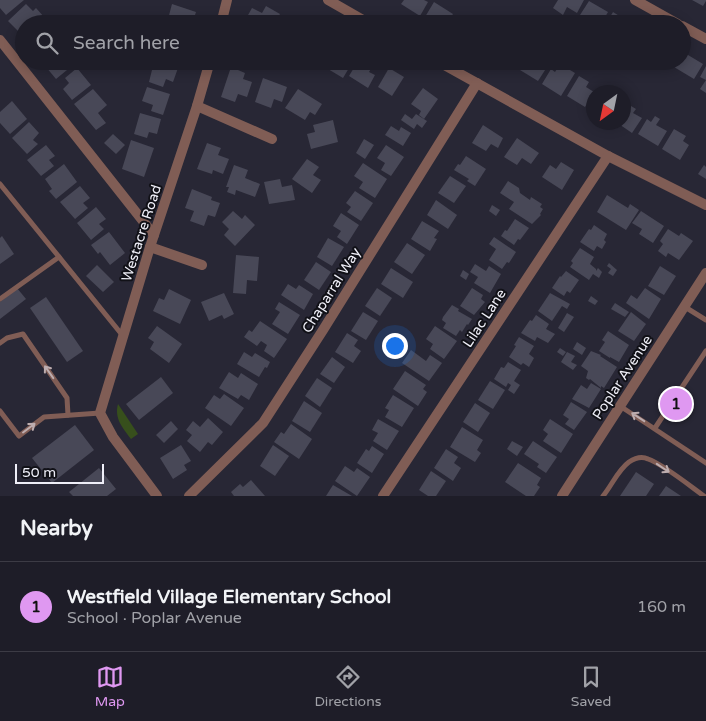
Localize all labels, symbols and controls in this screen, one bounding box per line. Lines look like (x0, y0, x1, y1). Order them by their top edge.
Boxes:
search box (15, 15, 691, 70)
icon: search (33, 29, 61, 57)
text: Search here (73, 32, 180, 54)
north arrow (586, 85, 631, 130)
street label: Westacre Road (118, 183, 165, 284)
street label: Chaparral Way (298, 244, 365, 336)
street label: Lilac Lane (459, 286, 510, 351)
street label: Poplar Avenue (589, 332, 656, 423)
your location (382, 333, 408, 359)
one-way arrow (44, 365, 54, 379)
pin: 1 (660, 385, 692, 423)
one-way arrow (631, 411, 645, 421)
one-way arrow (22, 423, 36, 433)
scale bar (15, 461, 104, 484)
one-way arrow (656, 463, 670, 473)
text: 50 m (22, 464, 56, 481)
text: Nearby (20, 516, 93, 541)
text: Westfield Village Elementary School (67, 586, 391, 608)
text: 1 (31, 597, 41, 617)
text: 160 m (637, 597, 686, 617)
text: School · Poplar Avenue (67, 608, 242, 628)
tab: Map (95, 663, 125, 710)
tab: Directions (314, 663, 381, 710)
tab: Saved (571, 663, 611, 710)

